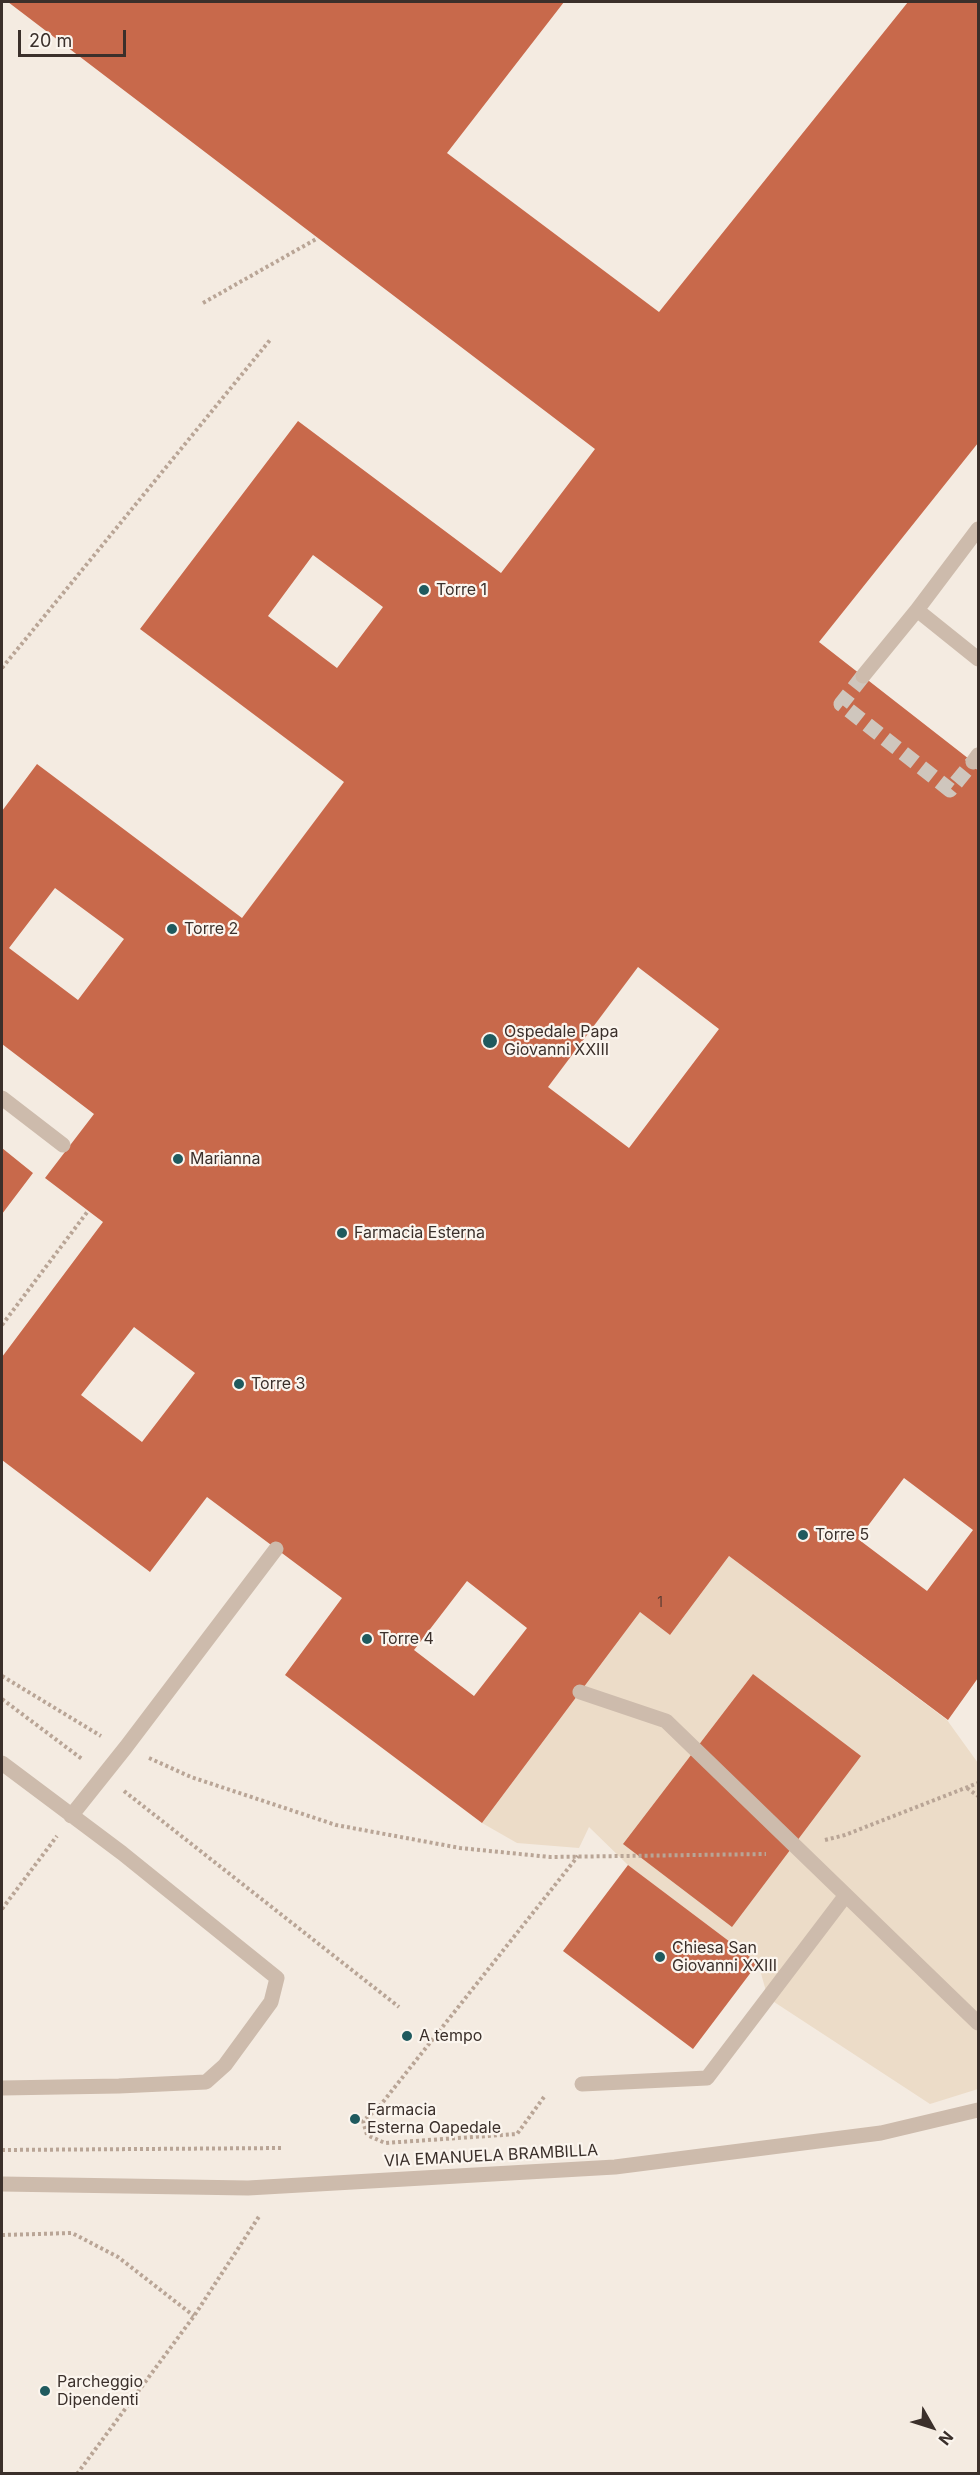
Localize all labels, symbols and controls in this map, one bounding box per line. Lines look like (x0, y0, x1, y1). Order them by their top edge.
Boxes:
scale bar (21, 18, 129, 56)
text: 20 m (29, 30, 72, 51)
place label: Torre 1 (436, 580, 487, 600)
marker: Torre 1 (417, 583, 431, 597)
place label: Torre 2 (184, 919, 238, 939)
marker: Torre 2 (165, 922, 179, 936)
place label: Ospedale Papa Giovanni XXIII (504, 1022, 618, 1060)
marker: Ospedale Papa Giovanni XXIII (481, 1032, 499, 1050)
place label: Marianna (190, 1149, 260, 1169)
marker: Marianna (171, 1152, 185, 1166)
place label: Farmacia Esterna (354, 1223, 485, 1243)
marker: Farmacia Esterna (335, 1226, 349, 1240)
place label: Torre 3 (251, 1374, 305, 1394)
marker: Torre 3 (232, 1377, 246, 1391)
place label: Torre 5 (815, 1525, 869, 1545)
marker: Torre 5 (796, 1528, 810, 1542)
house number: 1 (657, 1595, 663, 1611)
place label: Torre 4 (379, 1629, 434, 1649)
marker: Torre 4 (360, 1632, 374, 1646)
place label: Chiesa San Giovanni XXIII (672, 1938, 777, 1976)
marker: Chiesa San Giovanni XXIII (653, 1950, 667, 1964)
place label: A tempo (419, 2026, 482, 2046)
marker: A tempo (400, 2029, 414, 2043)
place label: Farmacia Esterna Oapedale (367, 2100, 501, 2138)
marker: Farmacia Esterna Oapedale (348, 2112, 362, 2126)
street label: VIA EMANUELA BRAMBILLA (383, 2141, 599, 2171)
place label: Parcheggio Dipendenti (57, 2372, 143, 2410)
marker: Parcheggio Dipendenti (38, 2384, 52, 2398)
north arrow (902, 2397, 962, 2457)
text: N (934, 2427, 958, 2449)

